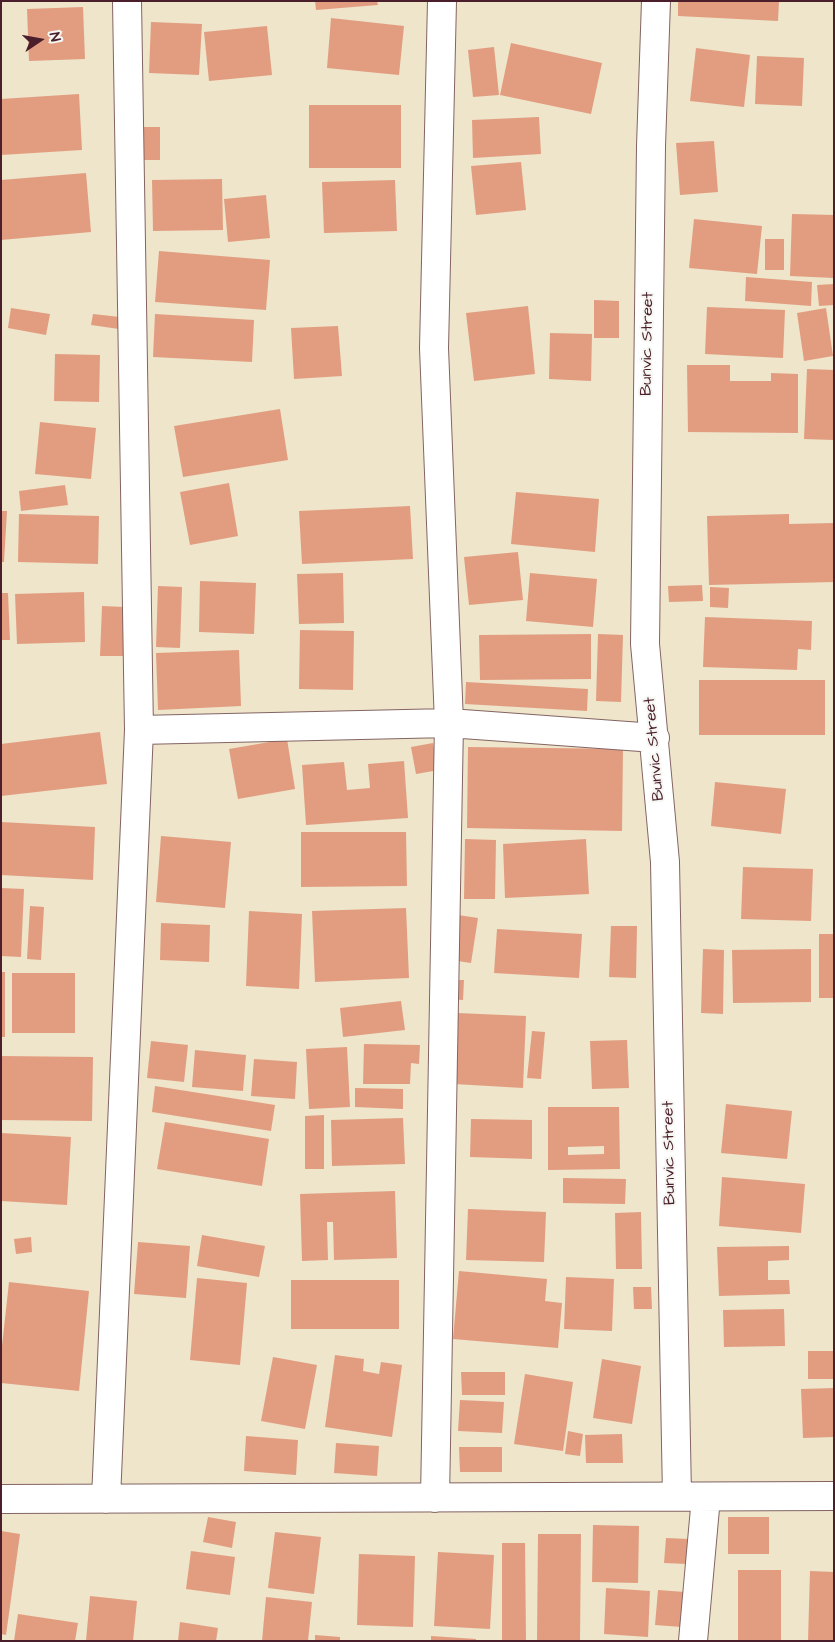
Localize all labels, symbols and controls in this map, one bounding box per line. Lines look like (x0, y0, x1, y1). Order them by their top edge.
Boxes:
north arrow (15, 15, 65, 65)
text: N (44, 31, 65, 43)
street label: Bunvic Street (637, 292, 659, 396)
street label: Bunvic Street (641, 696, 669, 802)
street label: Bunvic Street (659, 1101, 681, 1205)

